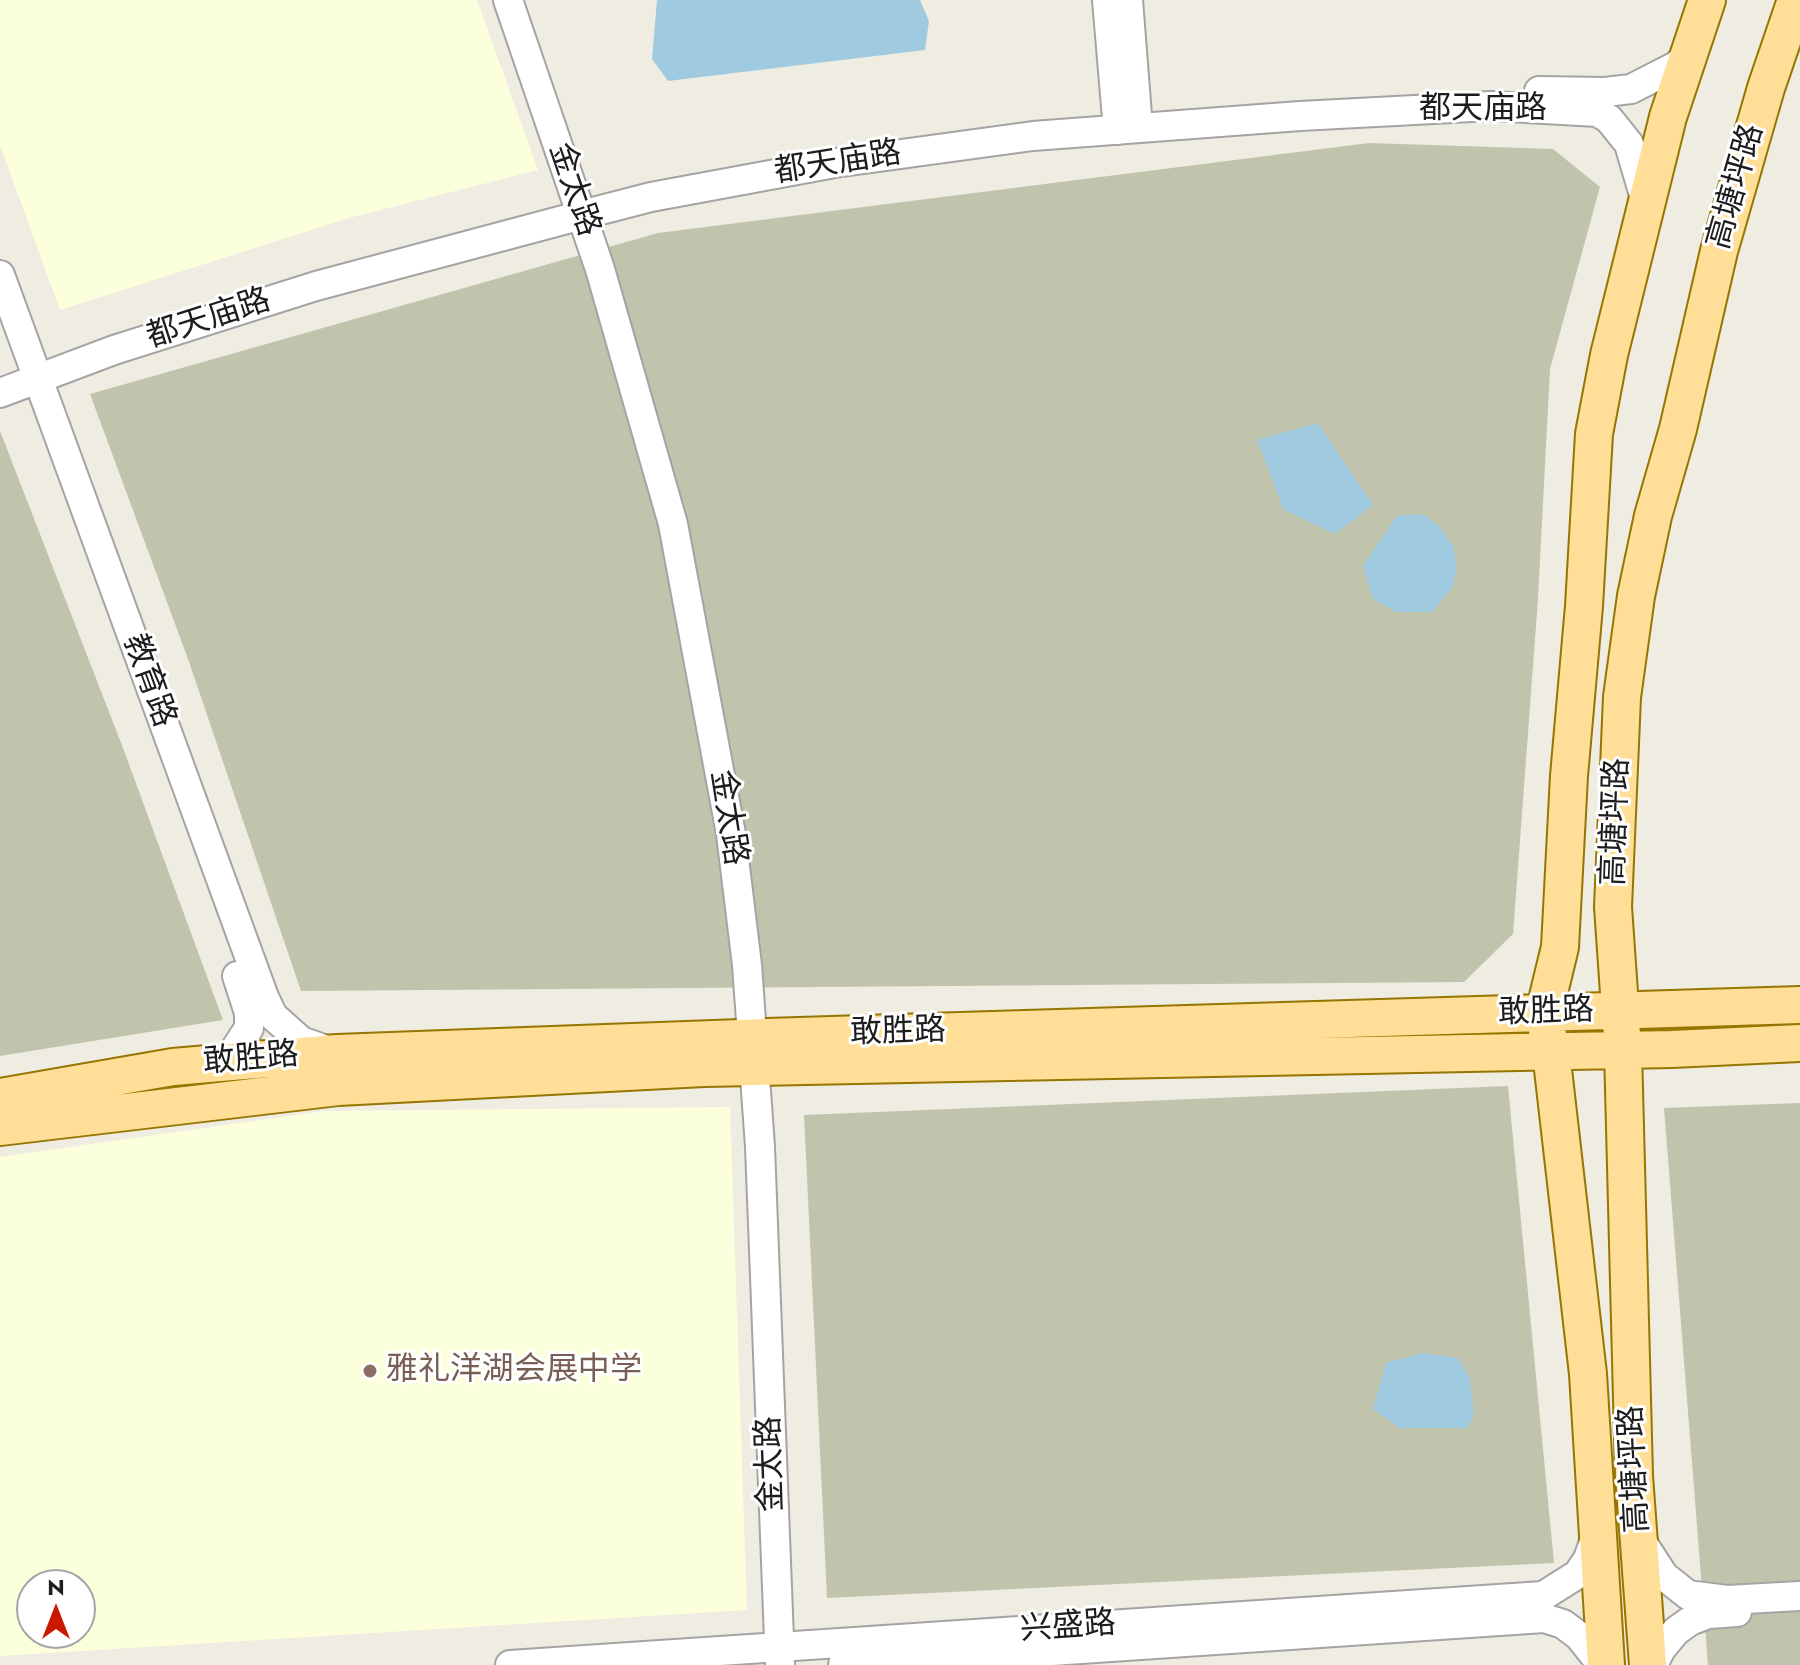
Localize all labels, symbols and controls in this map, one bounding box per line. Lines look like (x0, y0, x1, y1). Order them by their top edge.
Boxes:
street label: 都天庙路 (1419, 91, 1547, 129)
street label: 高塘坪路 (1701, 120, 1773, 254)
street label: 都天庙路 (772, 135, 904, 193)
street label: 金太路 (539, 138, 607, 242)
street label: 都天庙路 (142, 282, 276, 358)
street label: 教育路 (114, 629, 182, 733)
street label: 高塘坪路 (1596, 757, 1638, 887)
street label: 金太路 (701, 768, 753, 868)
street label: 敢胜路 (1497, 992, 1595, 1034)
street label: 敢胜路 (849, 1012, 947, 1054)
street label: 敢胜路 (202, 1037, 300, 1083)
place label: 雅礼洋湖会展中学 (386, 1352, 642, 1390)
marker: 雅礼洋湖会展中学 (361, 1362, 379, 1380)
street label: 高塘坪路 (1613, 1404, 1659, 1534)
street label: 金太路 (751, 1415, 793, 1513)
north arrow (16, 1569, 96, 1649)
text: N (47, 1571, 65, 1603)
street label: 兴盛路 (1019, 1605, 1117, 1651)

